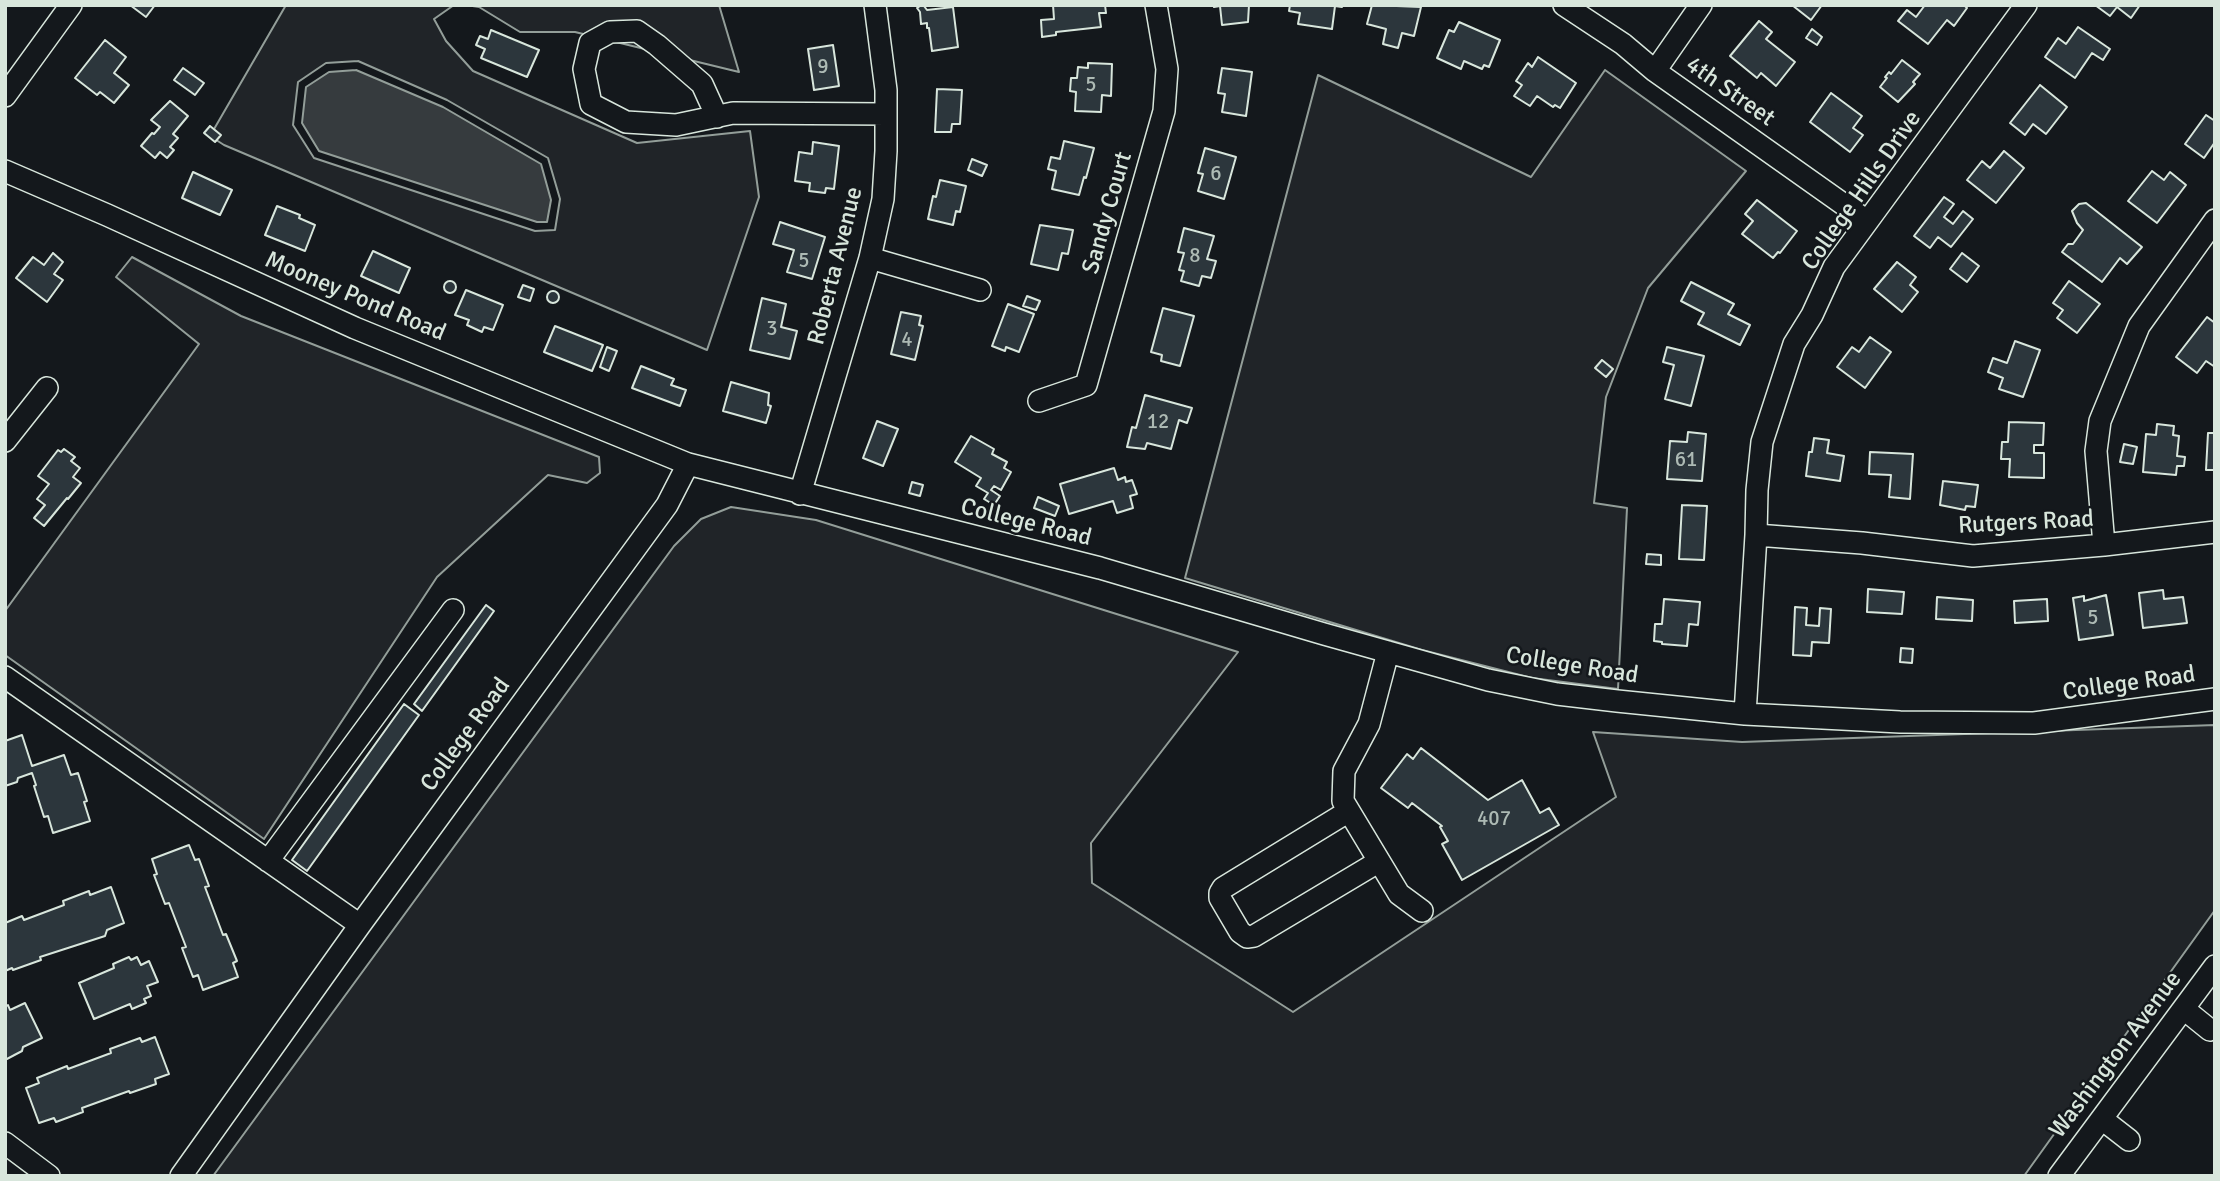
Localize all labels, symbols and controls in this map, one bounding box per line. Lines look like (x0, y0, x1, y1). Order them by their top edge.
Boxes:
street label: 4th Street (1680, 51, 1780, 133)
house number: 9 (817, 54, 829, 80)
house number: 5 (1085, 72, 1097, 98)
street label: College Hills Drive (1796, 106, 1928, 276)
street label: Sandy Court (1077, 149, 1139, 277)
house number: 6 (1210, 161, 1222, 187)
street label: Roberta Avenue (802, 184, 870, 348)
house number: 8 (1189, 243, 1201, 269)
street label: Mooney Pond Road (260, 246, 450, 348)
house number: 5 (798, 248, 810, 274)
house number: 3 (766, 316, 778, 342)
house number: 4 (901, 327, 913, 353)
house number: 12 (1147, 409, 1169, 435)
house number: 61 (1675, 447, 1697, 473)
street label: College Road (958, 493, 1094, 553)
street label: Rutgers Road (1957, 505, 2095, 541)
house number: 5 (2087, 605, 2099, 631)
street label: College Road (1504, 641, 1640, 691)
street label: College Road (2061, 660, 2197, 708)
street label: College Road (415, 672, 517, 798)
house number: 407 (1477, 806, 1511, 832)
street label: Washington Avenue (2044, 966, 2188, 1144)

